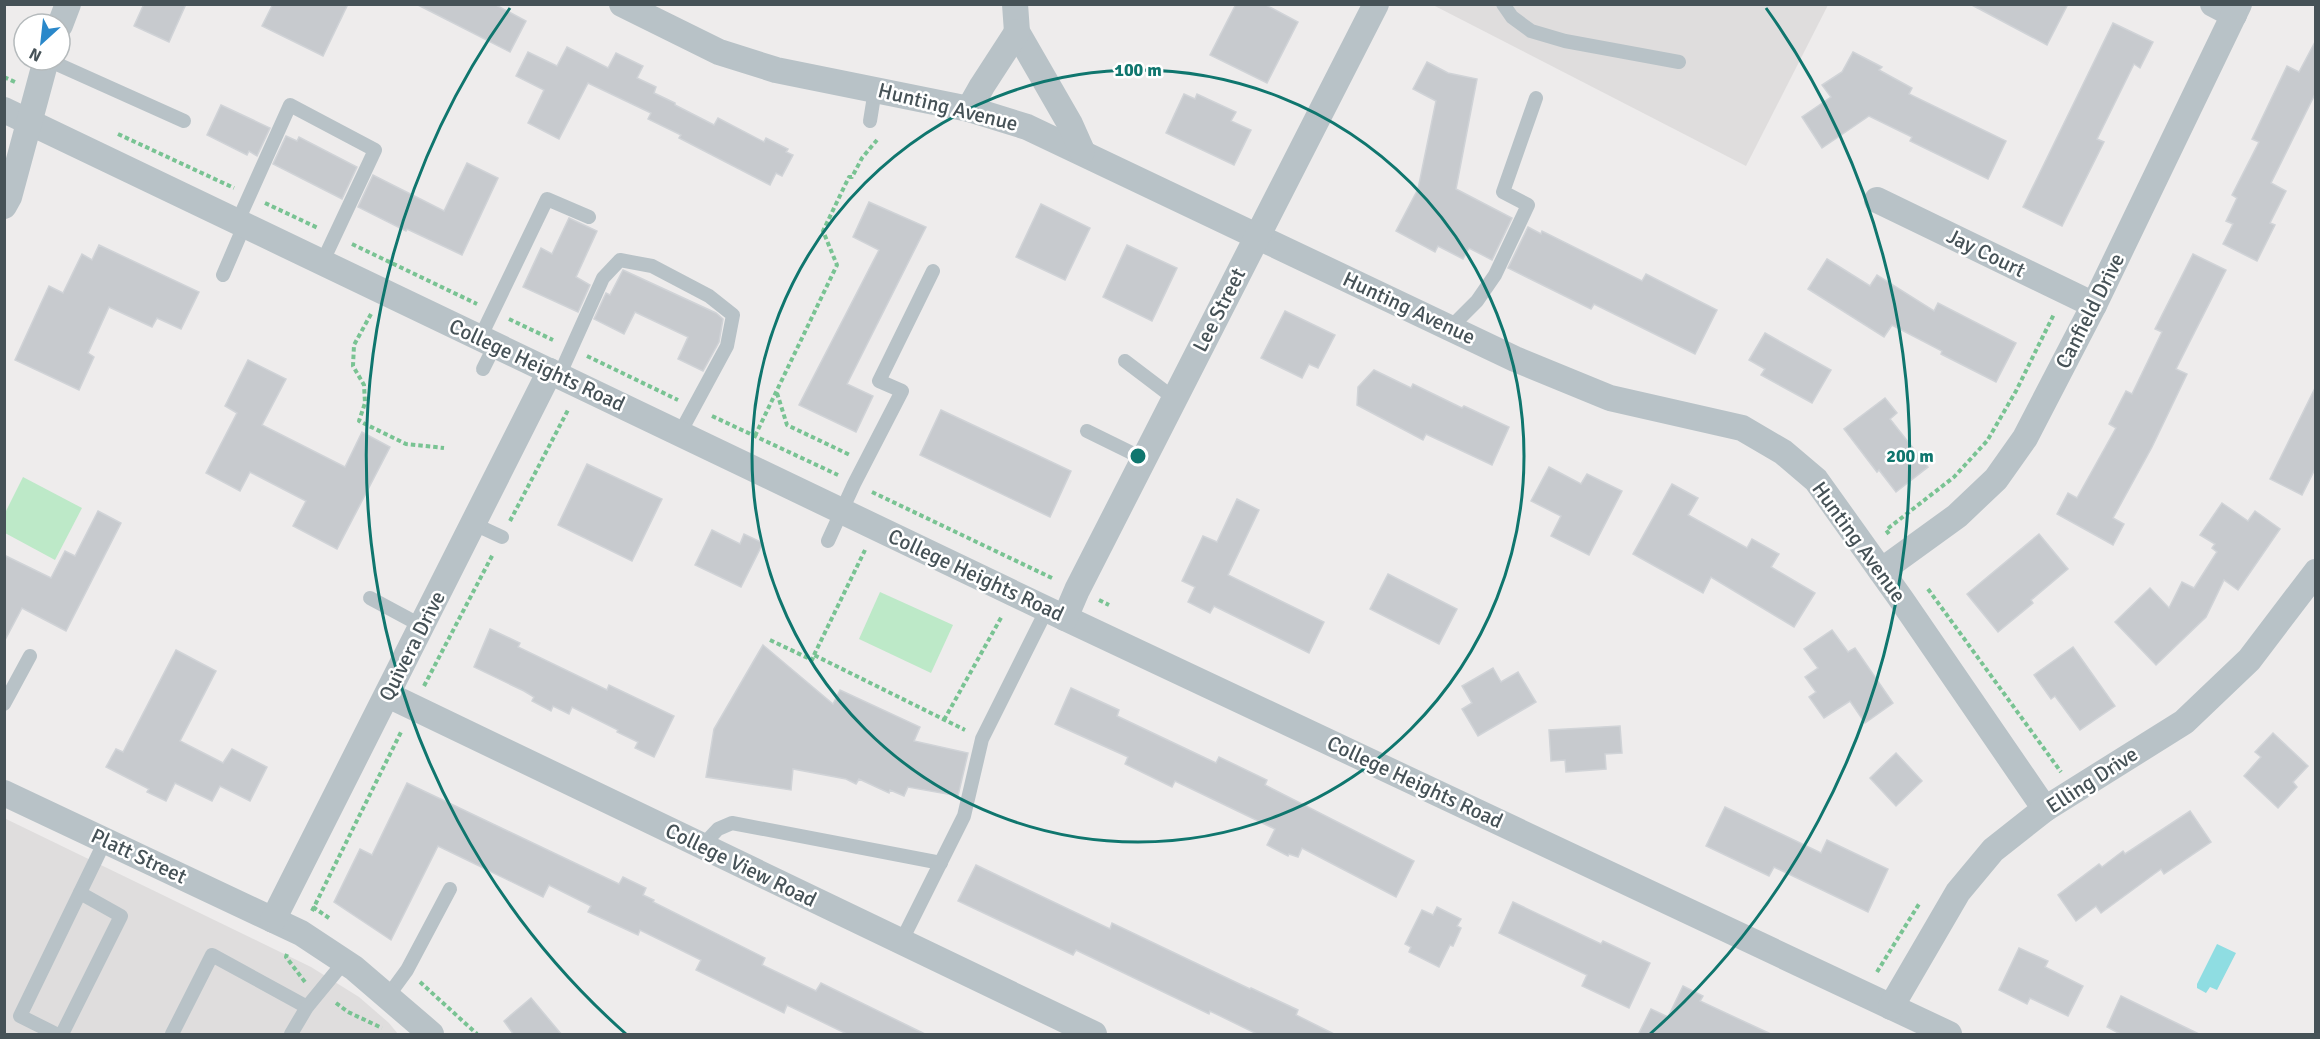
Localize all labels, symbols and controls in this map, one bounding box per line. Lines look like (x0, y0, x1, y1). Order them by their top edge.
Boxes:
north arrow (12, 12, 72, 72)
text: N (26, 43, 45, 66)
text: 100 m (1114, 59, 1162, 81)
street label: Hunting Avenue (875, 77, 1021, 137)
street label: Jay Court (1942, 223, 2030, 283)
street label: Canfield Drive (2050, 249, 2130, 373)
street label: Lee Street (1187, 264, 1251, 356)
street label: Hunting Avenue (1339, 266, 1479, 350)
street label: College Heights Road (445, 313, 629, 417)
text: 200 m (1886, 445, 1934, 467)
centre of rings (1128, 446, 1148, 466)
street label: Hunting Avenue (1806, 476, 1912, 608)
street label: College Heights Road (884, 523, 1068, 627)
street label: Quivera Drive (373, 587, 451, 705)
street label: College Heights Road (1323, 730, 1507, 834)
street label: Elling Drive (2041, 741, 2143, 819)
street label: College View Road (661, 817, 821, 913)
street label: Platt Street (87, 823, 191, 889)

